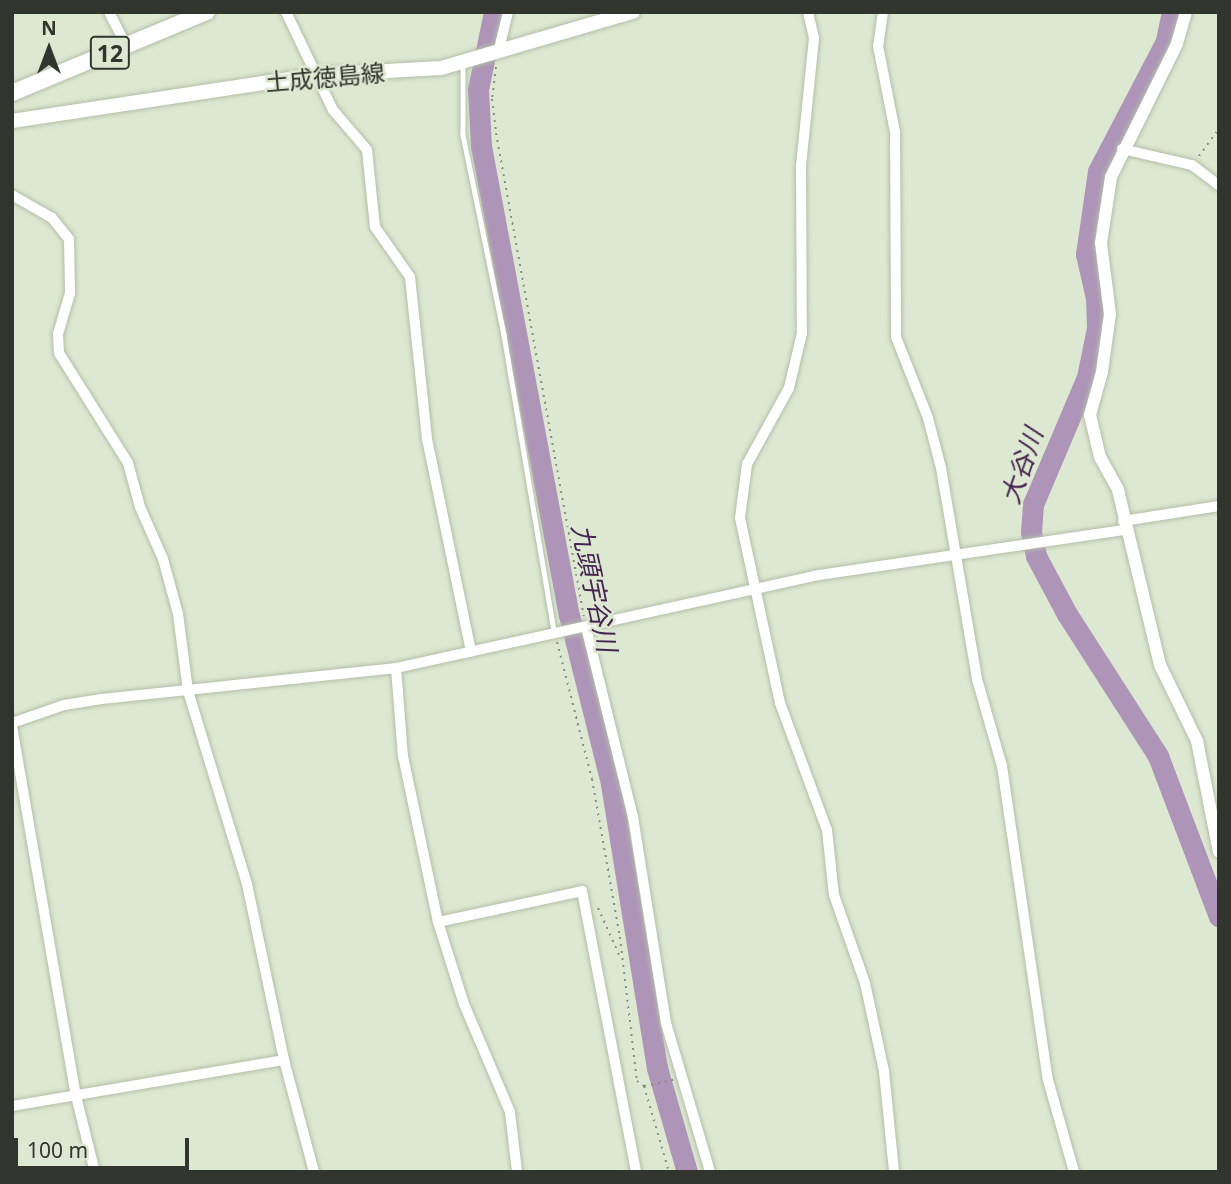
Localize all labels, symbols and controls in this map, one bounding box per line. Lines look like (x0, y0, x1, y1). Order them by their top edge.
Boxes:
north arrow (14, 14, 84, 84)
text: N (41, 15, 57, 41)
road number: 12 (89, 34, 131, 72)
street label: 土成徳島線 (264, 57, 386, 97)
water label: 大谷川 (995, 424, 1049, 508)
water label: 九頭宇谷川 (565, 521, 623, 655)
scale bar (18, 1124, 192, 1168)
text: 100 m (27, 1136, 88, 1164)

